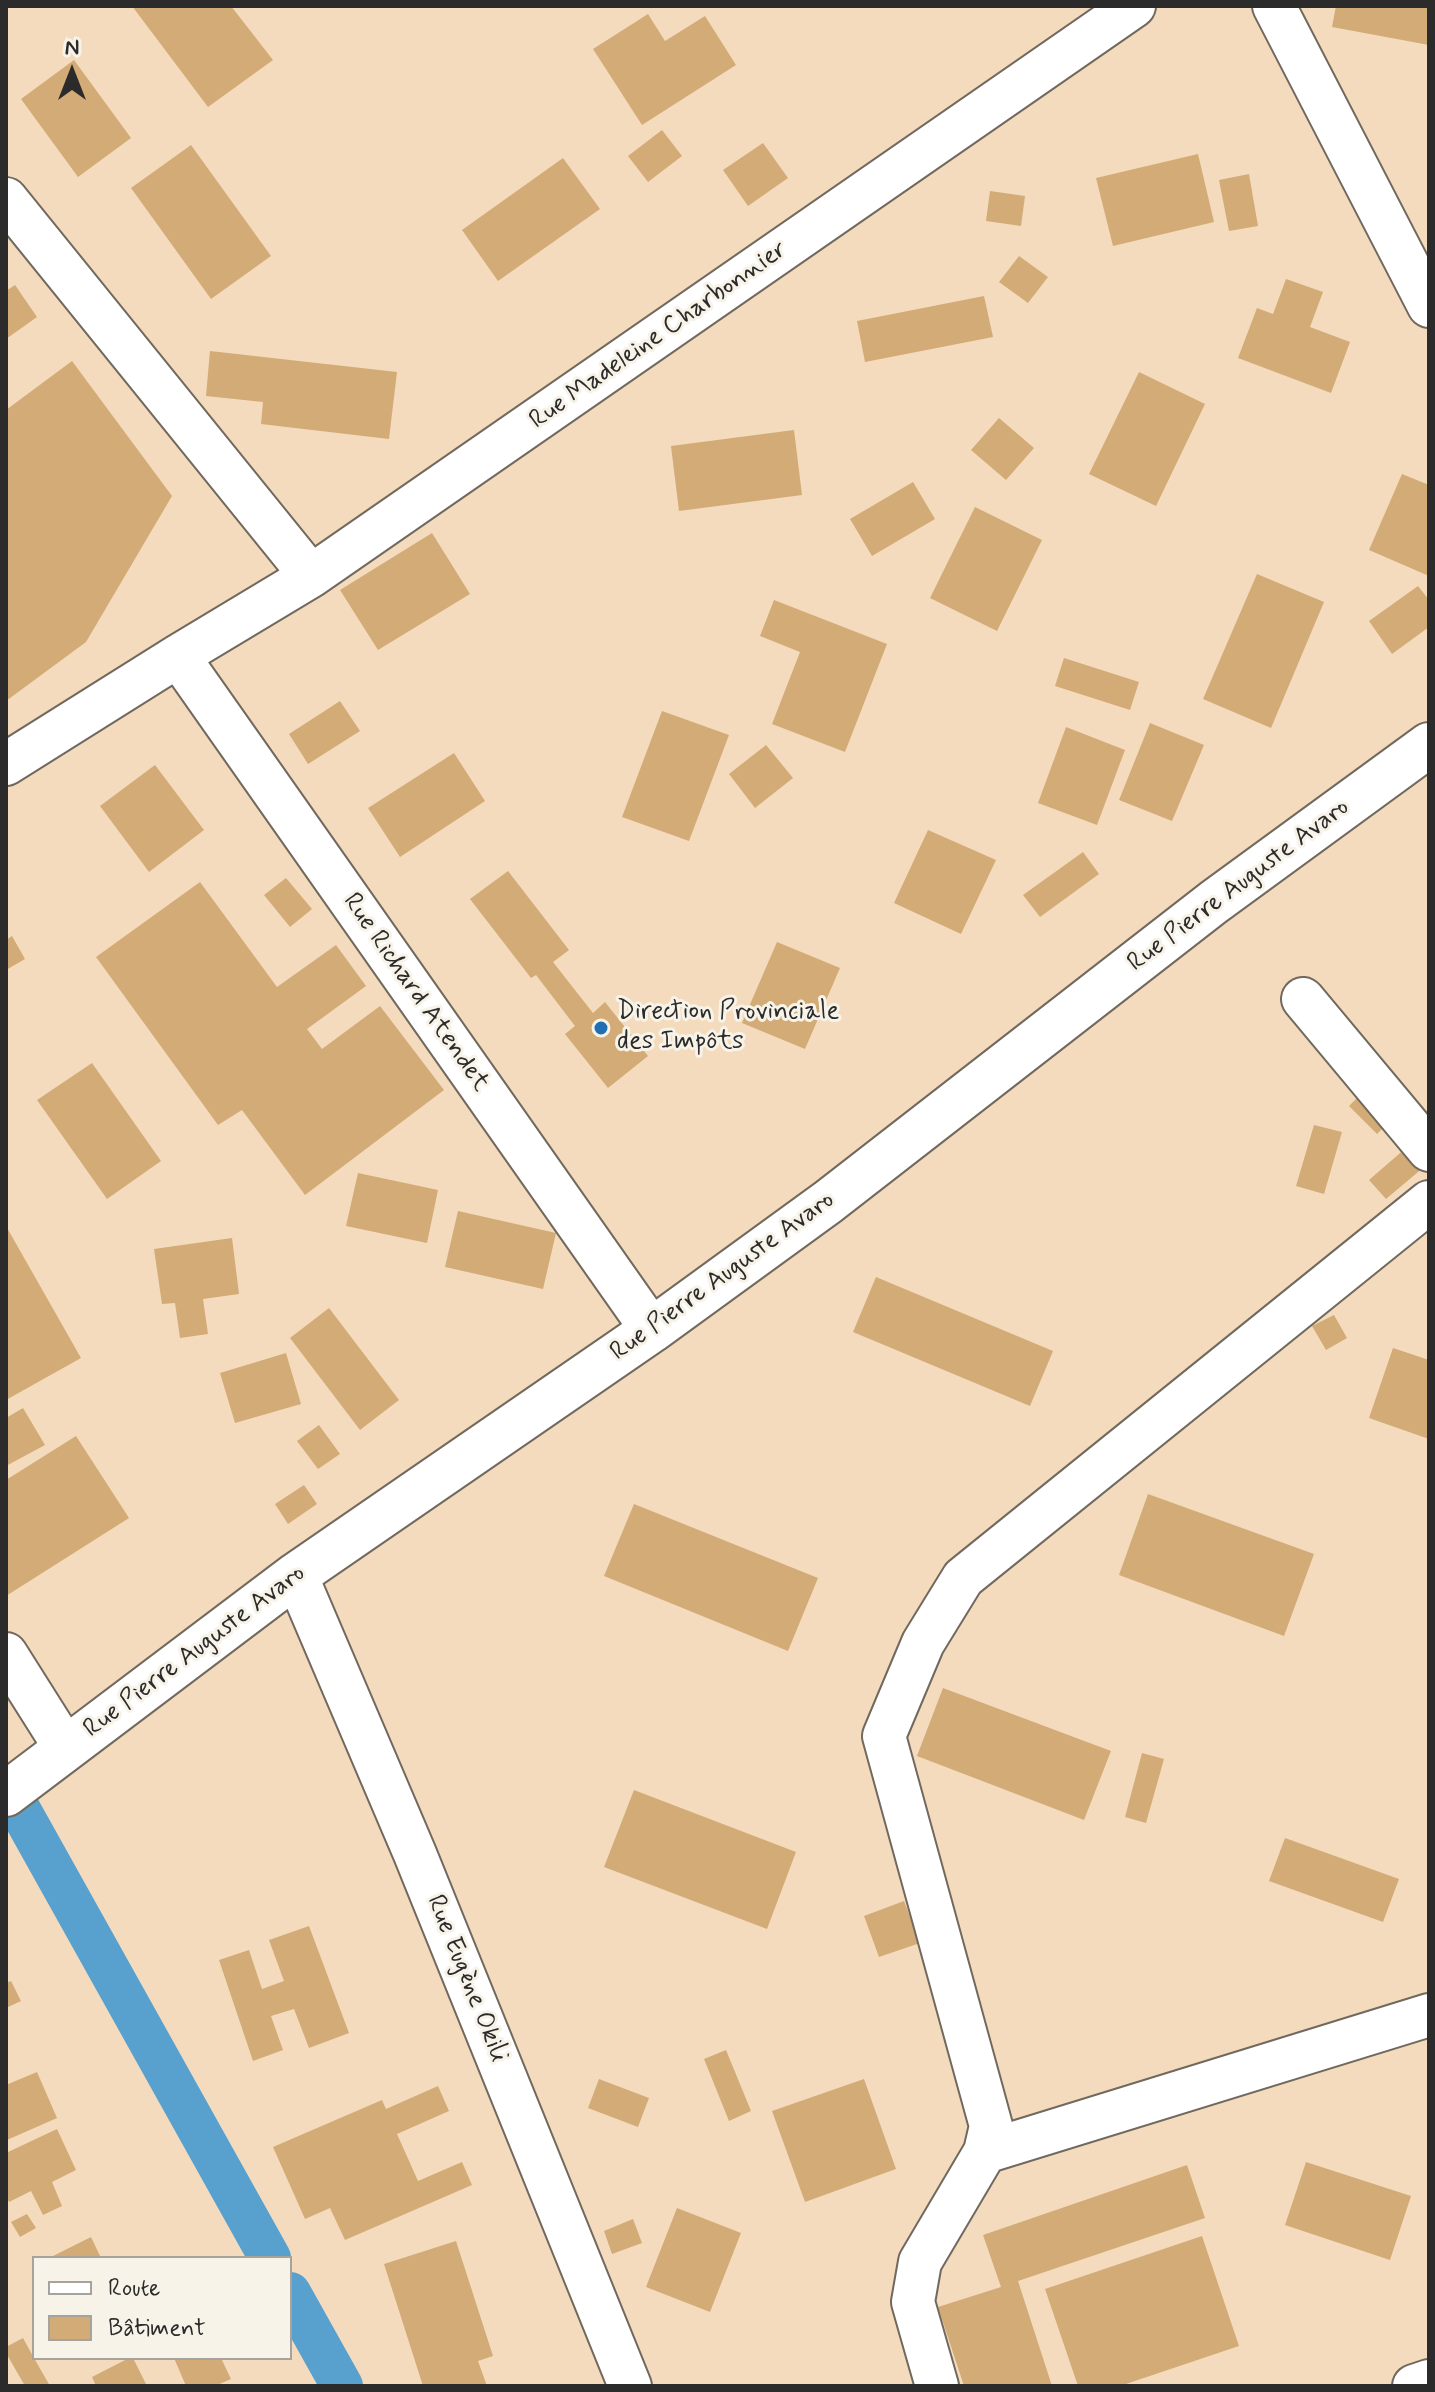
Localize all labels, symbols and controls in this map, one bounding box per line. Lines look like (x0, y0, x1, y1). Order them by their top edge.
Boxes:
north arrow (32, 32, 112, 112)
text: N (65, 34, 79, 62)
street label: Rue Madeleine Charbonnier (524, 235, 794, 437)
street label: Rue Pierre Auguste Avaro (1122, 793, 1356, 979)
street label: Rue Richard Atendet (335, 888, 495, 1098)
place label: Direction Provinciale des Impôts (617, 997, 839, 1058)
marker: Direction Provinciale des Impôts (592, 1019, 610, 1037)
street label: Rue Pierre Auguste Avaro (605, 1185, 841, 1369)
street label: Rue Pierre Auguste Avaro (78, 1559, 312, 1745)
street label: Rue Eugène Okili (418, 1891, 514, 2067)
legend (32, 2256, 292, 2360)
text: Route (108, 2273, 160, 2304)
text: Bâtiment (108, 2313, 206, 2344)

